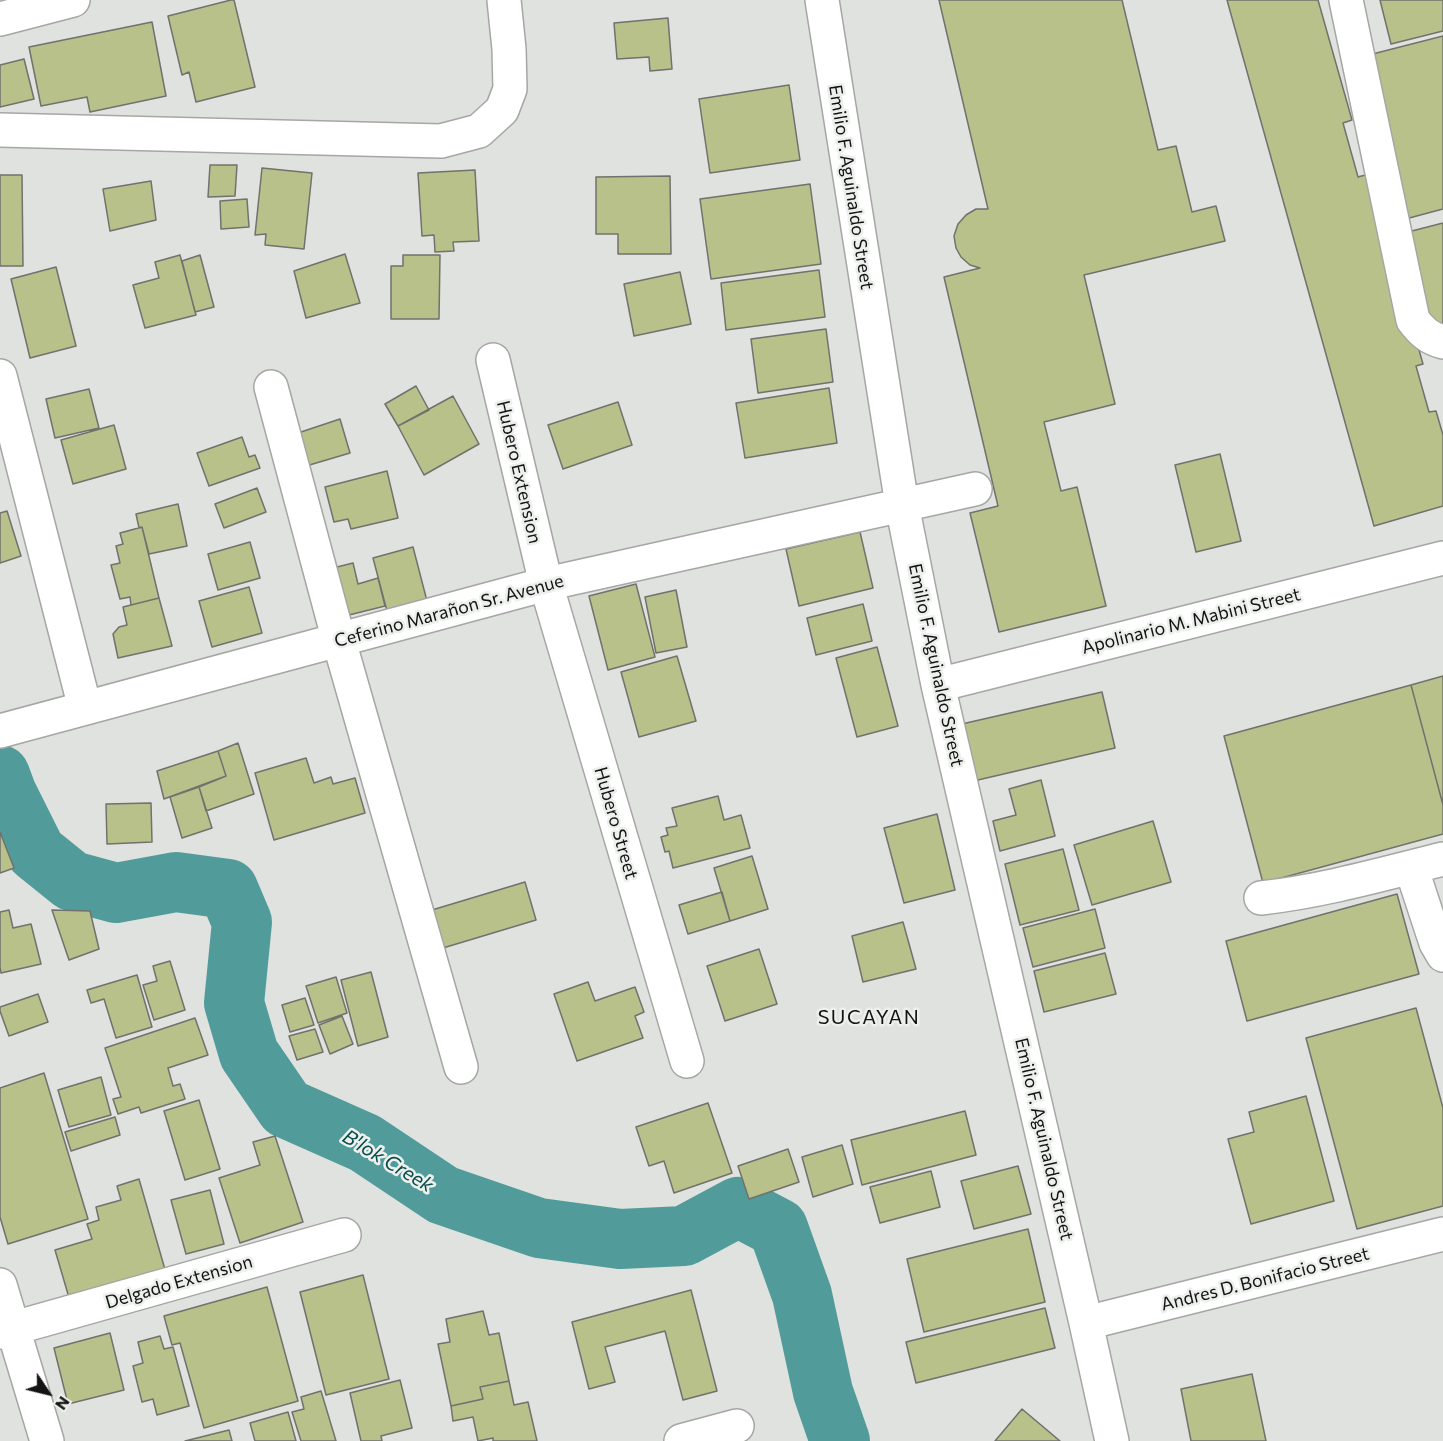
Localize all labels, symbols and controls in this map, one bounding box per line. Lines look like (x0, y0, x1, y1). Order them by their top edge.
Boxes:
street label: Emilio F. Aguinaldo Street (824, 83, 878, 291)
street label: Hubero Extension (492, 398, 546, 546)
street label: Emilio F. Aguinaldo Street (904, 561, 968, 769)
street label: Ceferino Marañon Sr. Avenue (332, 570, 566, 652)
street label: Apolinario M. Mabini Street (1079, 583, 1303, 659)
street label: Hubero Street (590, 764, 642, 882)
district label: SUCAYAN (818, 1005, 920, 1029)
street label: Emilio F. Aguinaldo Street (1010, 1036, 1078, 1242)
water label: B'lok Creek (338, 1124, 438, 1198)
street label: Andres D. Bonifacio Street (1159, 1243, 1371, 1315)
street label: Delgado Extension (103, 1251, 255, 1313)
north arrow (18, 1363, 78, 1423)
text: N (52, 1393, 74, 1414)

